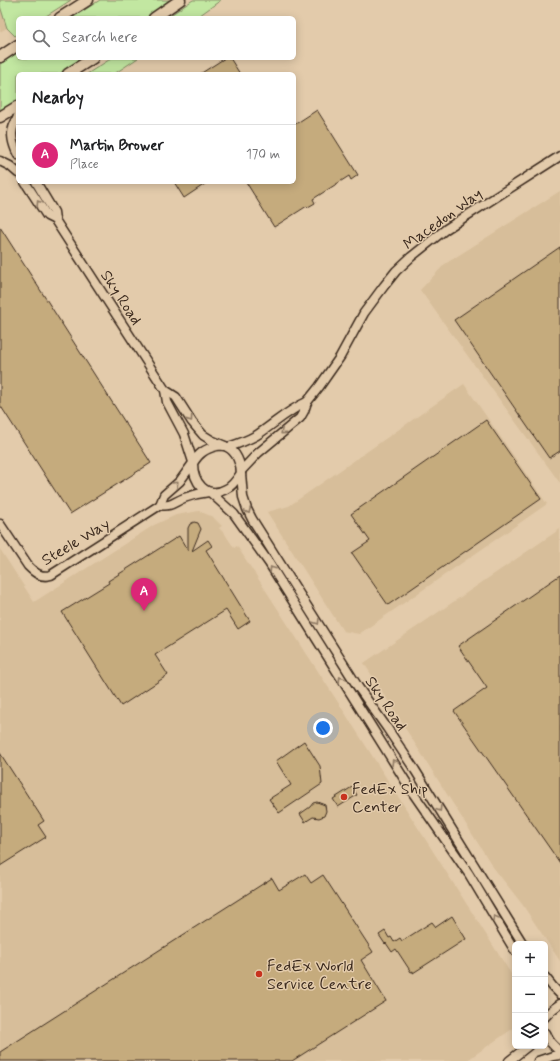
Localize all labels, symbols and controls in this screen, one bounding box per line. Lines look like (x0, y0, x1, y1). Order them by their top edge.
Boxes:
search box (16, 16, 296, 60)
icon: search (30, 27, 52, 49)
text: Search here (62, 28, 138, 48)
text: Nearby (32, 87, 84, 109)
text: Martin Brower (70, 136, 164, 156)
text: A (41, 146, 49, 163)
text: 170 m (246, 146, 280, 163)
text: Place (70, 156, 99, 173)
street label: Macedon Way (399, 183, 487, 255)
one-way arrow (37, 200, 44, 207)
street label: Sky Road (95, 266, 146, 329)
one-way arrow (185, 415, 193, 422)
one-way arrow (281, 427, 288, 434)
one-way arrow (171, 482, 179, 489)
one-way arrow (243, 507, 251, 514)
street label: Steele Way (38, 514, 114, 571)
one-way arrow (270, 566, 277, 573)
pin: A (131, 578, 157, 611)
one-way arrow (312, 617, 319, 624)
street label: Sky Road (360, 672, 412, 735)
one-way arrow (338, 676, 346, 683)
your location (313, 718, 333, 738)
one-way arrow (391, 759, 398, 766)
place label: FedEx Ship Center (352, 779, 428, 818)
marker: FedEx Ship Center (339, 792, 349, 802)
one-way arrow (434, 805, 442, 812)
one-way arrow (493, 915, 500, 922)
map controls (512, 941, 548, 1049)
button: + (512, 941, 548, 977)
place label: FedEx World Service Centre (267, 956, 372, 995)
marker: FedEx World Service Centre (254, 969, 264, 979)
button: − (512, 977, 548, 1013)
button: layers (512, 1013, 548, 1049)

